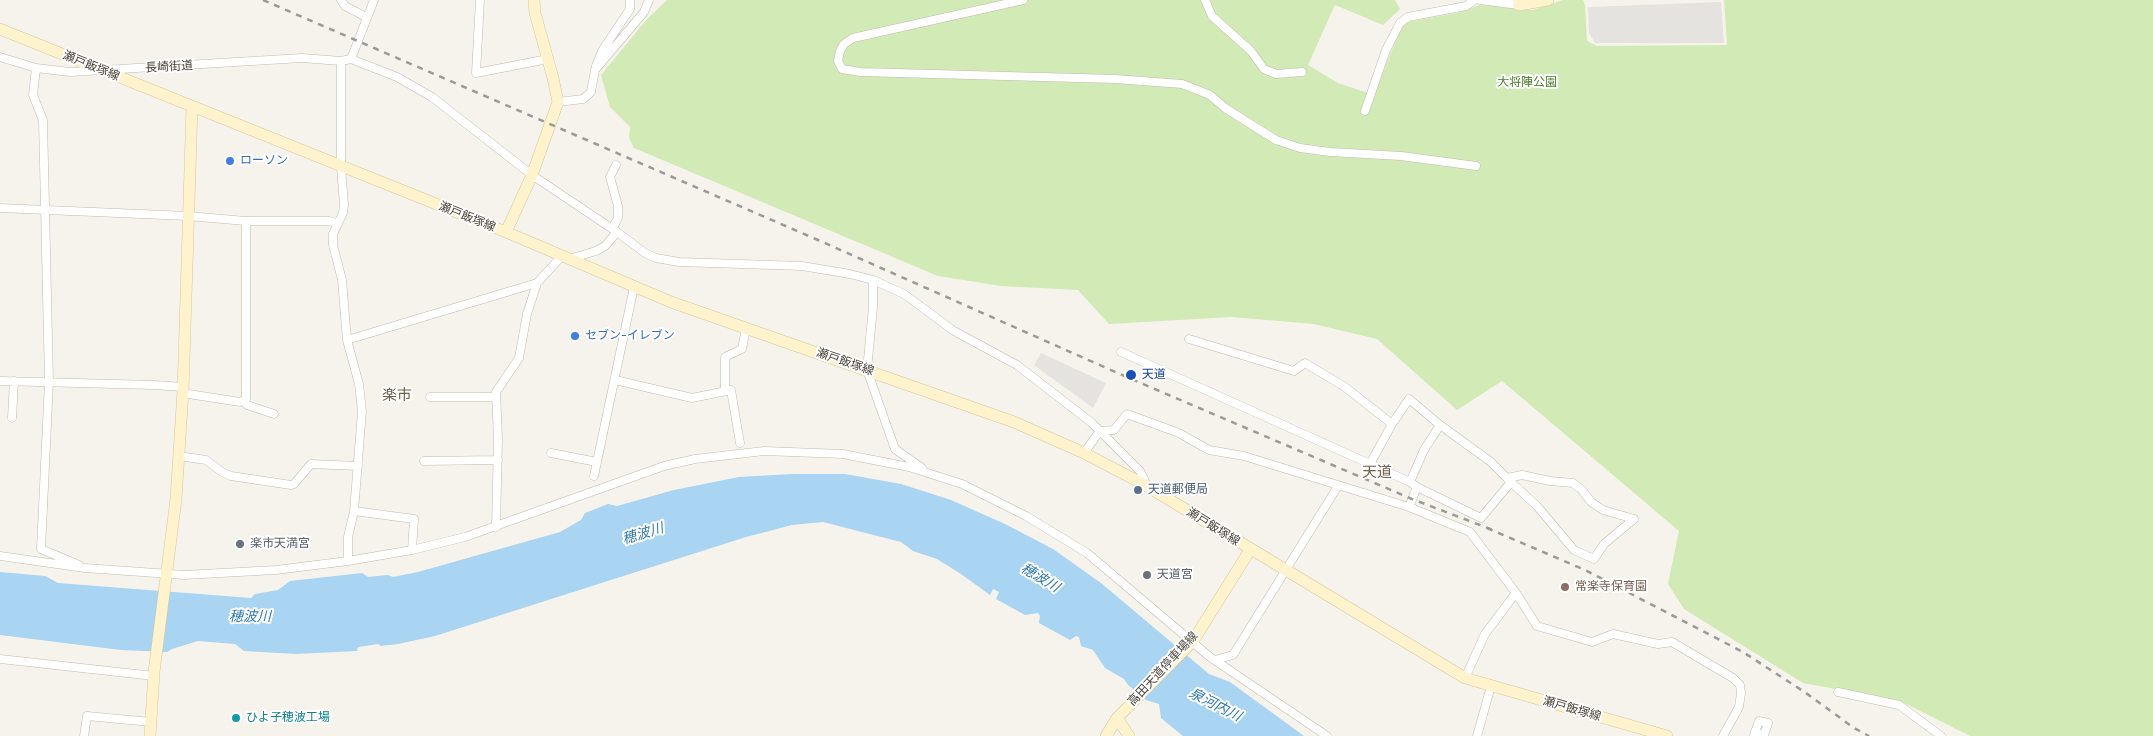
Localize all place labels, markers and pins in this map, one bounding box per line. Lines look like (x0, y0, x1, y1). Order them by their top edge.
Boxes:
place label: ローソン (240, 154, 288, 168)
marker: ローソン (224, 155, 236, 167)
place label: セブン-イレブン (585, 329, 675, 343)
marker: セブン-イレブン (569, 330, 581, 342)
marker: 天道 (1124, 368, 1138, 382)
place label: 天道 (1142, 368, 1166, 382)
place label: 天道郵便局 (1148, 483, 1208, 497)
marker: 天道郵便局 (1132, 484, 1144, 496)
place label: 楽市天満宮 (250, 537, 310, 551)
marker: 楽市天満宮 (234, 538, 246, 550)
place label: 天道宮 (1157, 568, 1193, 582)
marker: 天道宮 (1141, 569, 1153, 581)
place label: 常楽寺保育園 (1575, 580, 1647, 594)
marker: 常楽寺保育園 (1559, 581, 1571, 593)
place label: ひよ子穂波工場 (246, 711, 330, 725)
marker: ひよ子穂波工場 (230, 712, 242, 724)

